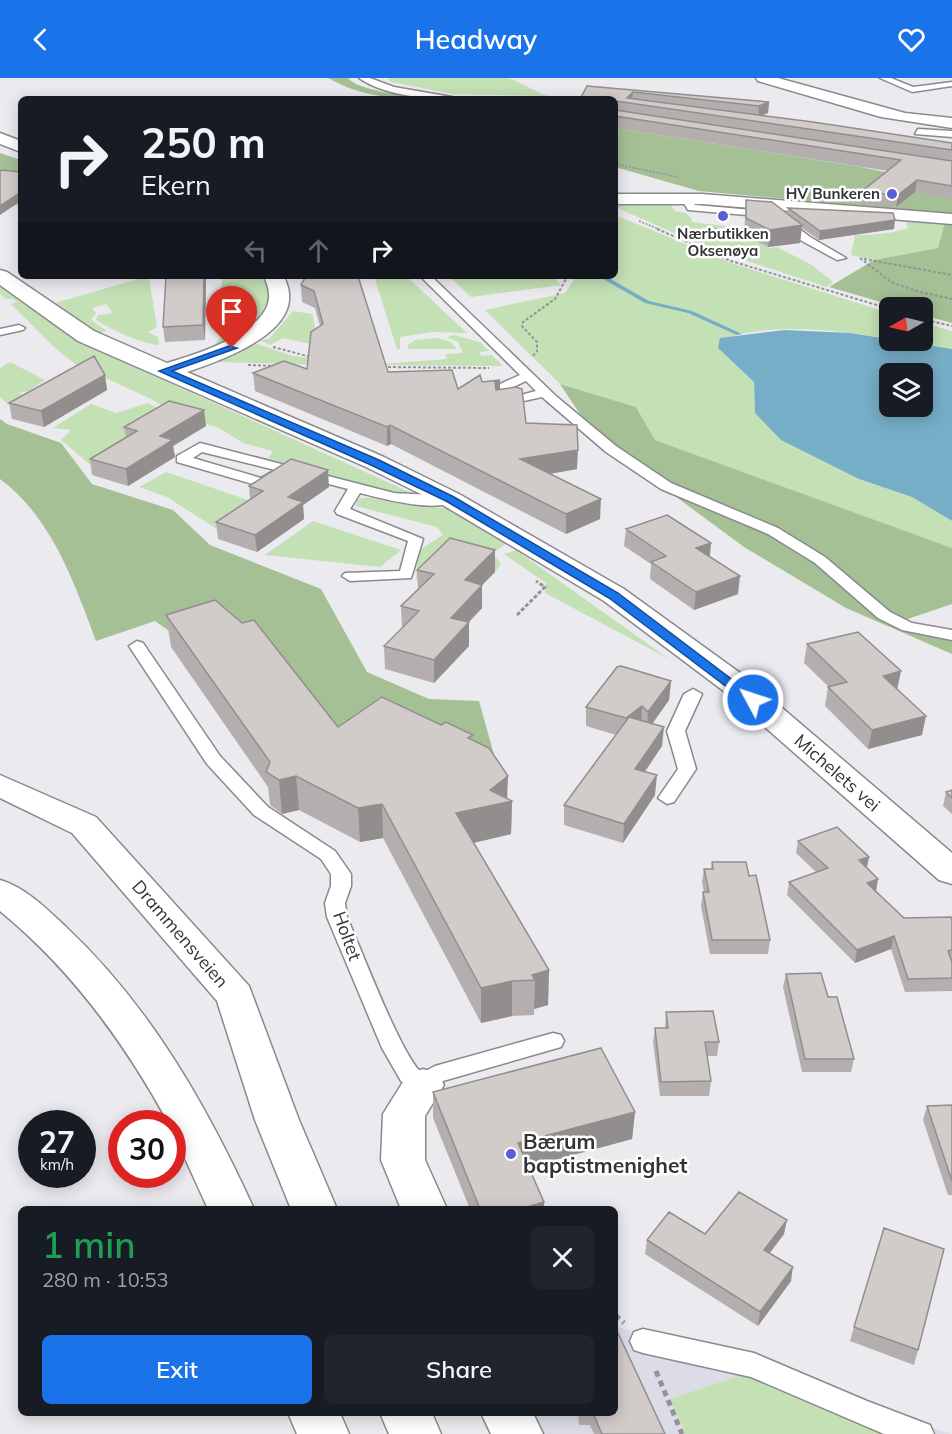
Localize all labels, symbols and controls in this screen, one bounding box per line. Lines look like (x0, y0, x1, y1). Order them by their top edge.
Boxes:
text: Headway (415, 22, 537, 56)
icon: back (24, 23, 57, 56)
icon: heart (895, 23, 928, 56)
text: 250 m (141, 116, 266, 169)
icon: right (42, 120, 120, 198)
text: Ekern (141, 168, 211, 202)
place label: HV Bunkeren (786, 184, 880, 203)
marker: HV Bunkeren (885, 187, 899, 201)
marker: Nærbutikken Oksenøya (716, 209, 730, 223)
place label: Nærbutikken Oksenøya (677, 224, 769, 260)
icon: left (239, 234, 272, 267)
icon: ahead (302, 234, 335, 267)
icon: right (365, 234, 398, 267)
pin (206, 286, 257, 348)
icon: arrive (215, 295, 248, 328)
north arrow (879, 297, 933, 351)
map controls (879, 297, 933, 417)
button: layers (879, 363, 933, 417)
position arrow (721, 668, 785, 732)
street label: Michelets vei (790, 729, 885, 816)
street label: Drammensveien (127, 875, 233, 992)
street label: Holtet (328, 908, 367, 964)
speed limit sign: 30 (108, 1110, 186, 1188)
text: 27 (39, 1123, 75, 1161)
place label: Bærum baptistmenighet (523, 1128, 687, 1178)
marker: Bærum baptistmenighet (504, 1147, 518, 1161)
text: km/h (40, 1155, 74, 1174)
text: 1 min (42, 1222, 136, 1267)
button: close (531, 1226, 594, 1289)
text: 280 m · 10:53 (42, 1267, 168, 1292)
button: Exit (42, 1335, 312, 1404)
button: Share (324, 1335, 594, 1404)

